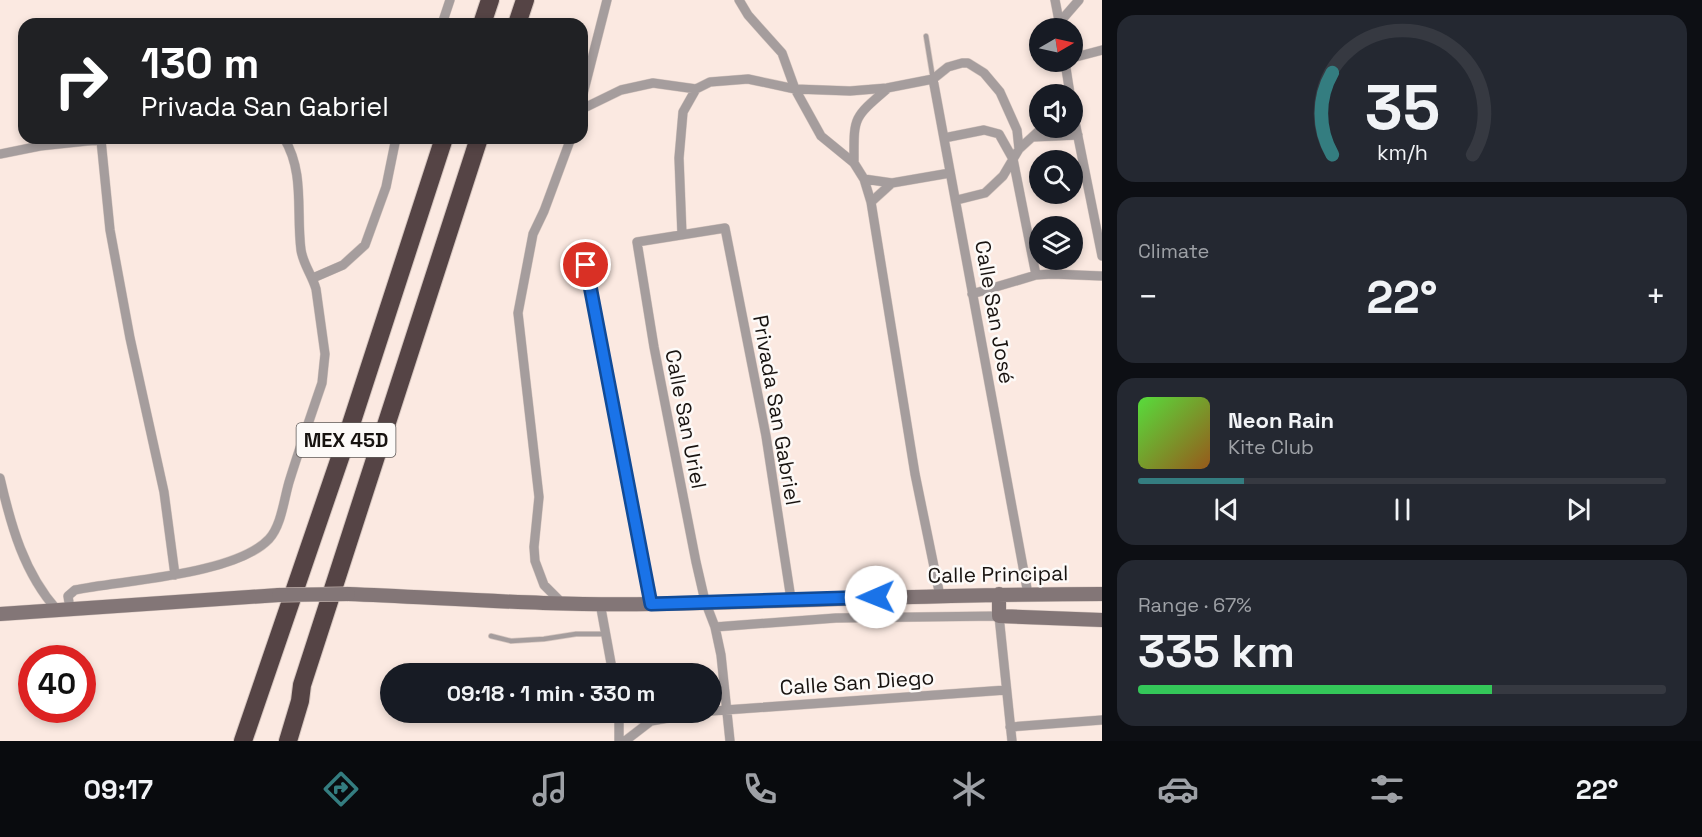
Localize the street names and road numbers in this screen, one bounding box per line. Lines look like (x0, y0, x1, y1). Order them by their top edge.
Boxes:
street label: Calle San José (969, 238, 1021, 386)
street label: Privada San Gabriel (747, 313, 807, 507)
street label: Calle San Uriel (659, 347, 713, 491)
road number: MEX 45D (296, 423, 395, 457)
street label: Calle Principal (927, 559, 1069, 589)
street label: Calle San Diego (779, 663, 935, 701)

